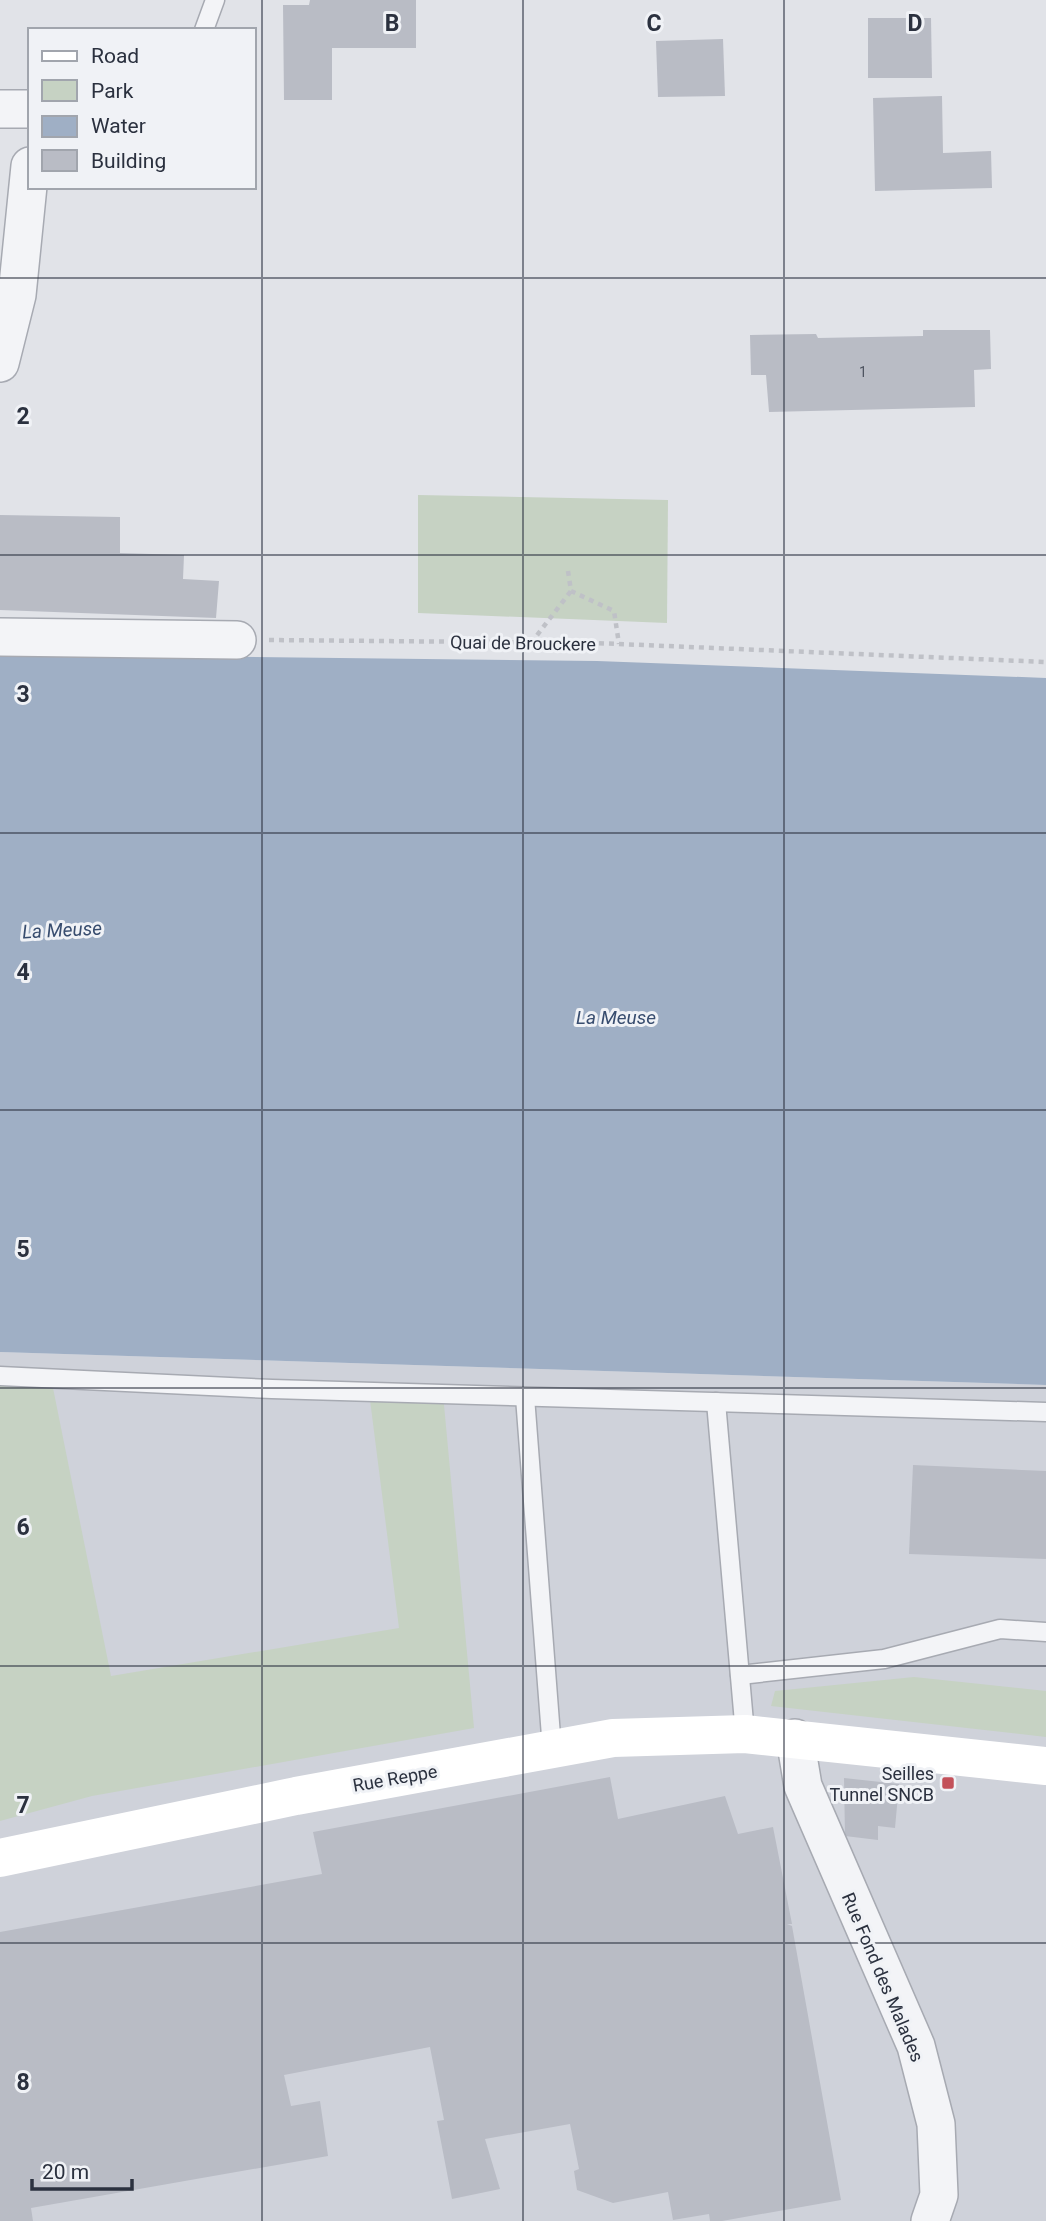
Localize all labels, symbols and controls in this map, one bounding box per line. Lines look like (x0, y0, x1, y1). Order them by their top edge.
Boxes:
text: B (385, 10, 399, 37)
text: C (646, 10, 662, 37)
text: D (908, 10, 922, 37)
legend (28, 28, 256, 189)
text: Road (91, 44, 139, 68)
text: Park (91, 79, 134, 103)
text: Water (91, 114, 146, 138)
text: Building (91, 149, 166, 173)
house number: 1 (859, 364, 867, 380)
text: 2 (16, 403, 30, 430)
street label: Quai de Brouckere (450, 631, 596, 655)
text: 3 (16, 681, 30, 708)
water label: La Meuse (21, 916, 103, 944)
text: 4 (16, 959, 30, 986)
water label: La Meuse (576, 1006, 656, 1029)
text: 5 (16, 1236, 30, 1263)
text: 6 (16, 1514, 30, 1541)
street label: Rue Reppe (351, 1760, 439, 1796)
place label: Seilles Tunnel SNCB (829, 1763, 934, 1805)
marker: Seilles Tunnel SNCB (940, 1775, 956, 1791)
text: 7 (16, 1792, 30, 1819)
street label: Rue Fond des Malades (838, 1889, 928, 2065)
text: 8 (16, 2069, 30, 2096)
scale bar (32, 2148, 131, 2192)
text: 20 m (42, 2160, 89, 2184)

